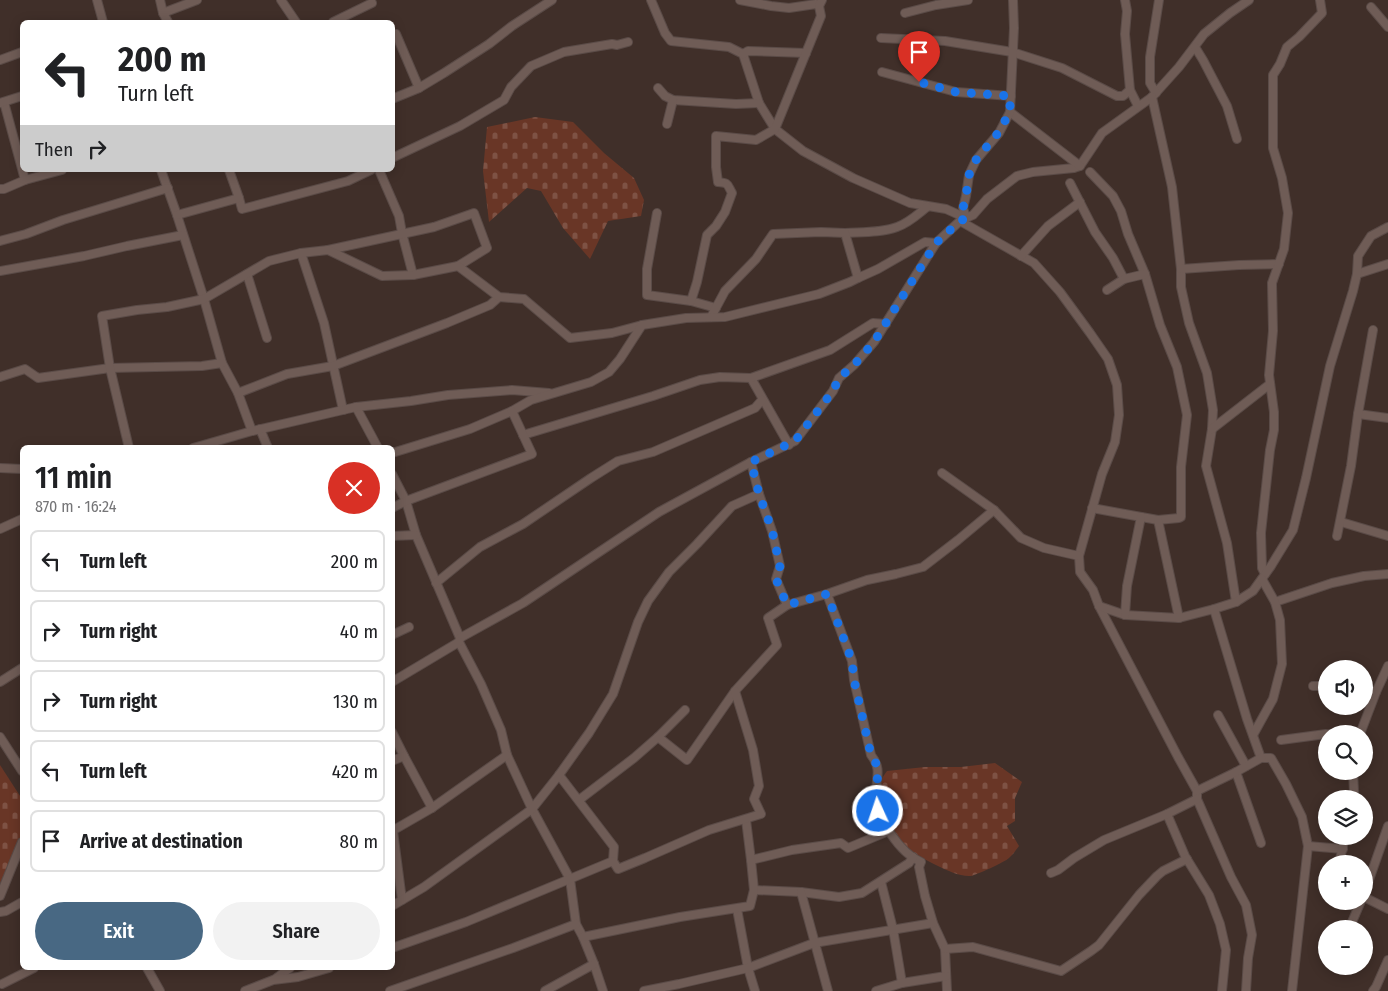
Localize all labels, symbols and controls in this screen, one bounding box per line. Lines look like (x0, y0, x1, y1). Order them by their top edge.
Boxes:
pin (898, 31, 940, 82)
text: 200 m (118, 38, 206, 80)
icon: arrive (905, 38, 933, 66)
icon: left (35, 40, 100, 105)
text: Turn left (118, 80, 194, 107)
icon: right (83, 135, 111, 163)
text: Then (35, 138, 73, 161)
text: 11 min (35, 460, 112, 496)
button: close (328, 462, 380, 514)
text: 870 m · 16:24 (35, 497, 116, 516)
icon: left (37, 547, 65, 575)
text: Turn left (80, 550, 147, 573)
text: 200 m (331, 550, 378, 573)
icon: right (37, 617, 65, 645)
text: Turn right (80, 620, 157, 643)
text: 40 m (340, 620, 378, 643)
map controls (1318, 660, 1373, 975)
button: sound (1318, 660, 1373, 715)
icon: right (37, 687, 65, 715)
text: Turn right (80, 690, 157, 713)
text: 130 m (333, 690, 378, 713)
button: search (1318, 725, 1373, 780)
icon: left (37, 757, 65, 785)
text: Turn left (80, 760, 147, 783)
text: 420 m (332, 760, 378, 783)
position arrow (851, 784, 903, 836)
button: layers (1318, 790, 1373, 845)
icon: arrive (37, 827, 65, 855)
text: Arrive at destination (80, 830, 243, 853)
text: 80 m (340, 830, 378, 853)
button: + (1318, 855, 1373, 910)
button: Exit (35, 902, 203, 960)
button: Share (213, 902, 380, 960)
button: − (1318, 920, 1373, 975)

